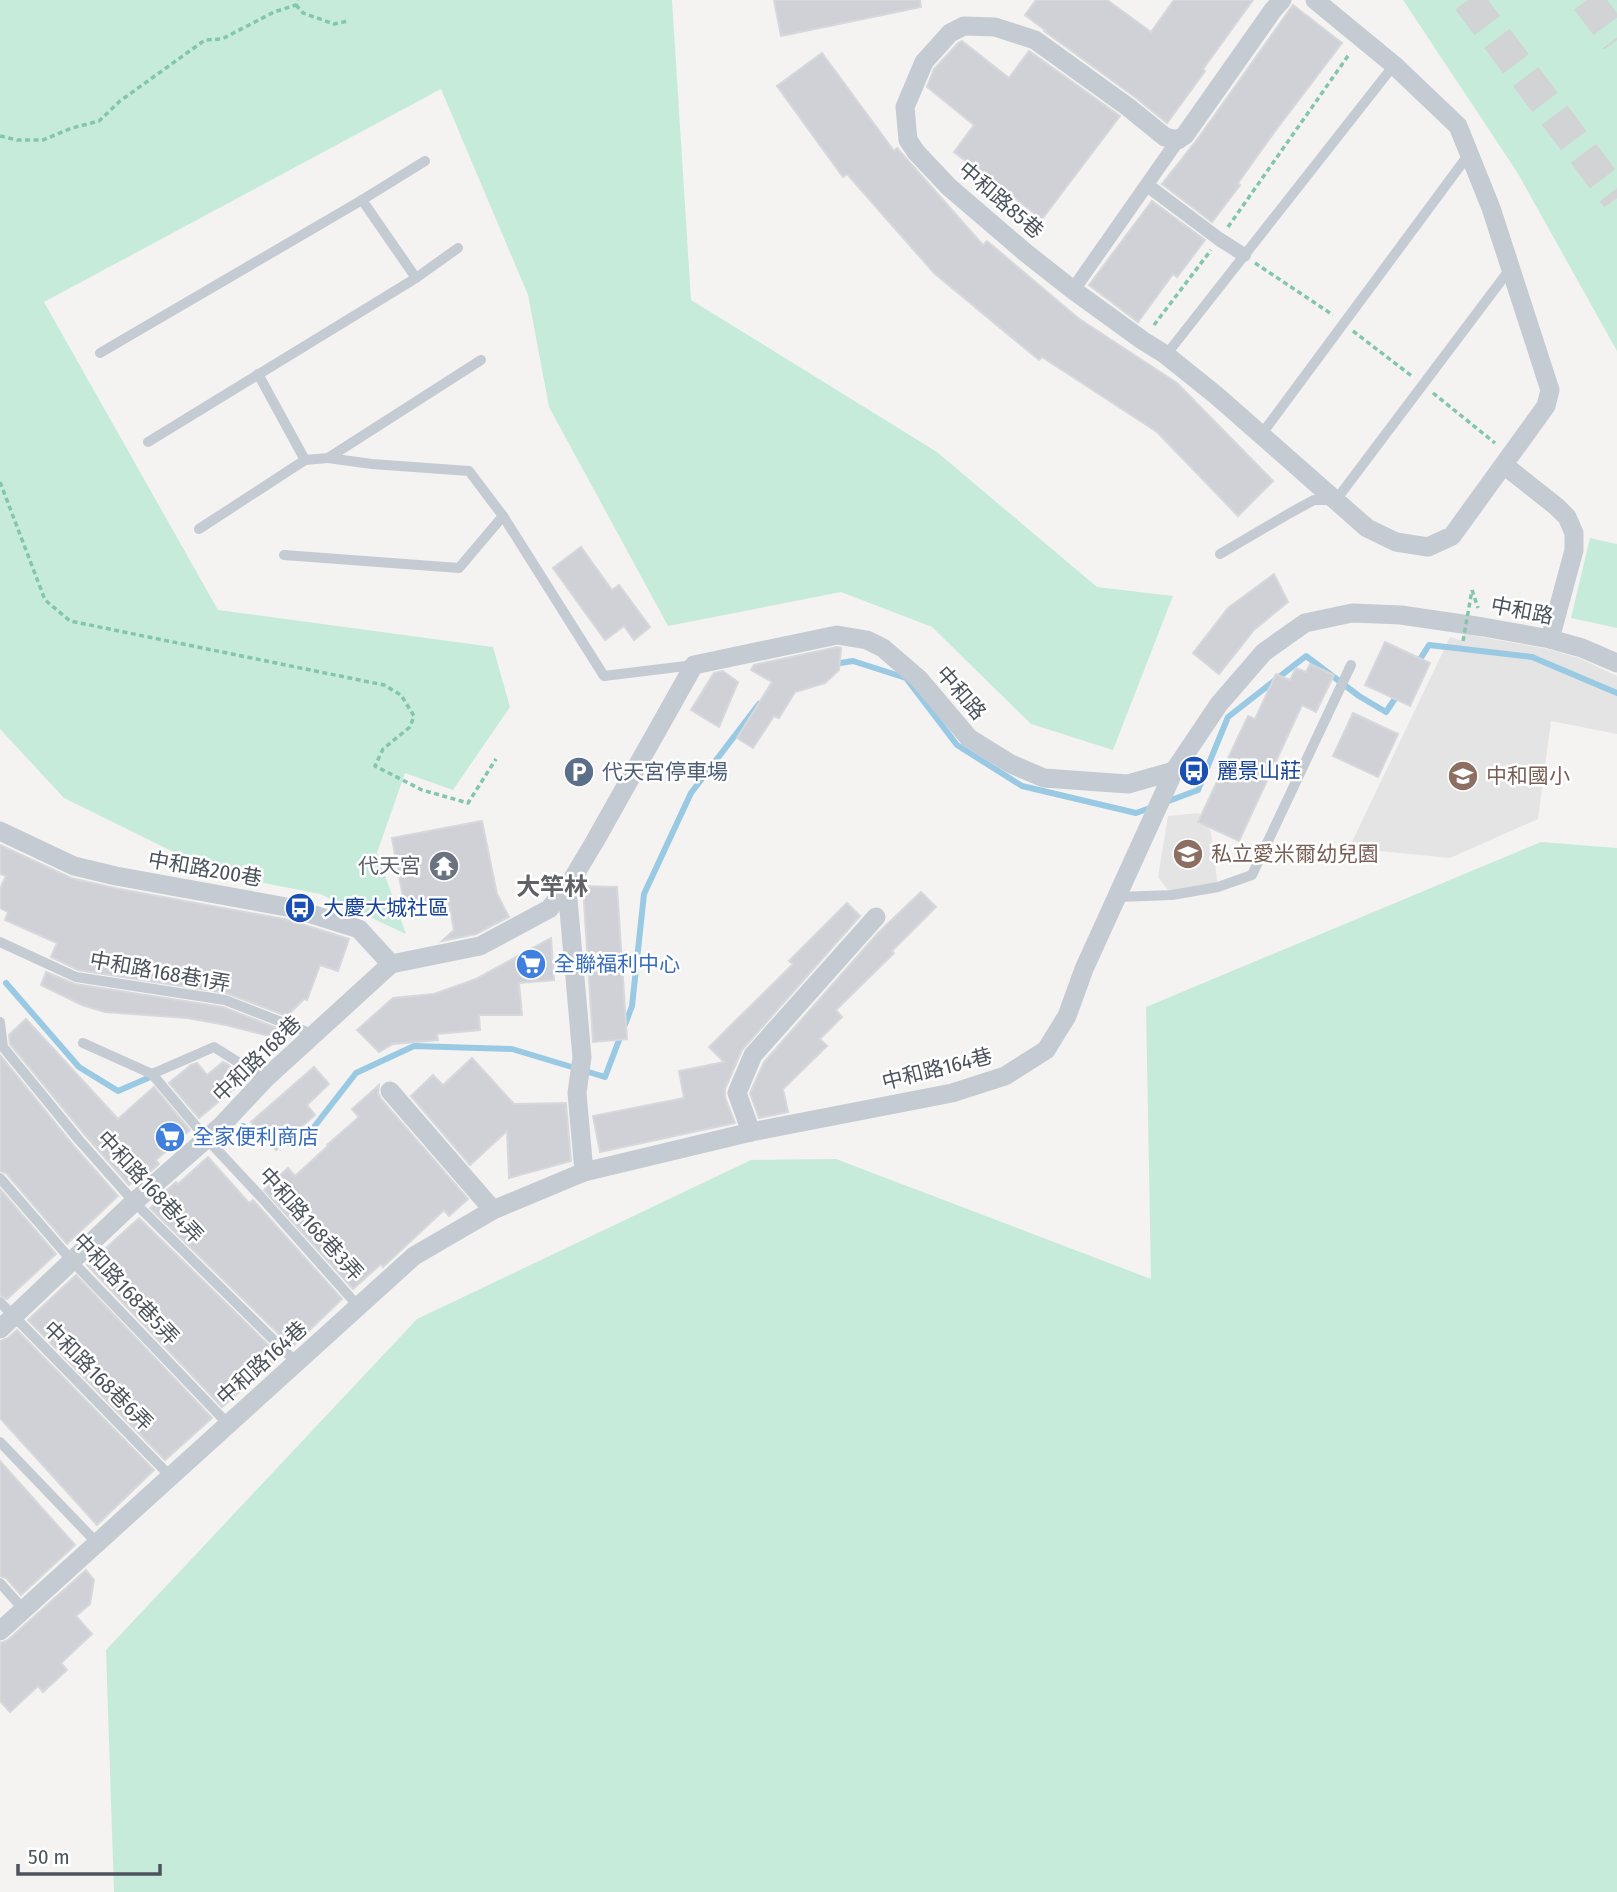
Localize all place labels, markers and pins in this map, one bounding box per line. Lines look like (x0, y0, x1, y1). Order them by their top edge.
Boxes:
bus stop icon: 麗景山莊 (1177, 754, 1211, 788)
parking icon: 代天宮停車場 (562, 755, 596, 789)
place label: 麗景山莊 (1217, 758, 1301, 784)
place label: 代天宮停車場 (602, 759, 728, 785)
school or university icon: 中和國小 (1446, 759, 1480, 793)
place label: 中和國小 (1486, 763, 1570, 789)
school or university icon: 私立愛米爾幼兒園 (1171, 837, 1205, 871)
place label: 私立愛米爾幼兒園 (1211, 841, 1379, 867)
temple icon: 代天宮 (427, 849, 461, 883)
place label: 代天宮 (358, 853, 421, 879)
bus stop icon: 大慶大城社區 (283, 891, 317, 925)
place label: 大慶大城社區 (323, 895, 449, 921)
supermarket icon: 全聯福利中心 (514, 947, 548, 981)
place label: 全聯福利中心 (554, 951, 680, 977)
supermarket icon: 全家便利商店 (153, 1120, 187, 1154)
place label: 全家便利商店 (193, 1124, 319, 1150)

